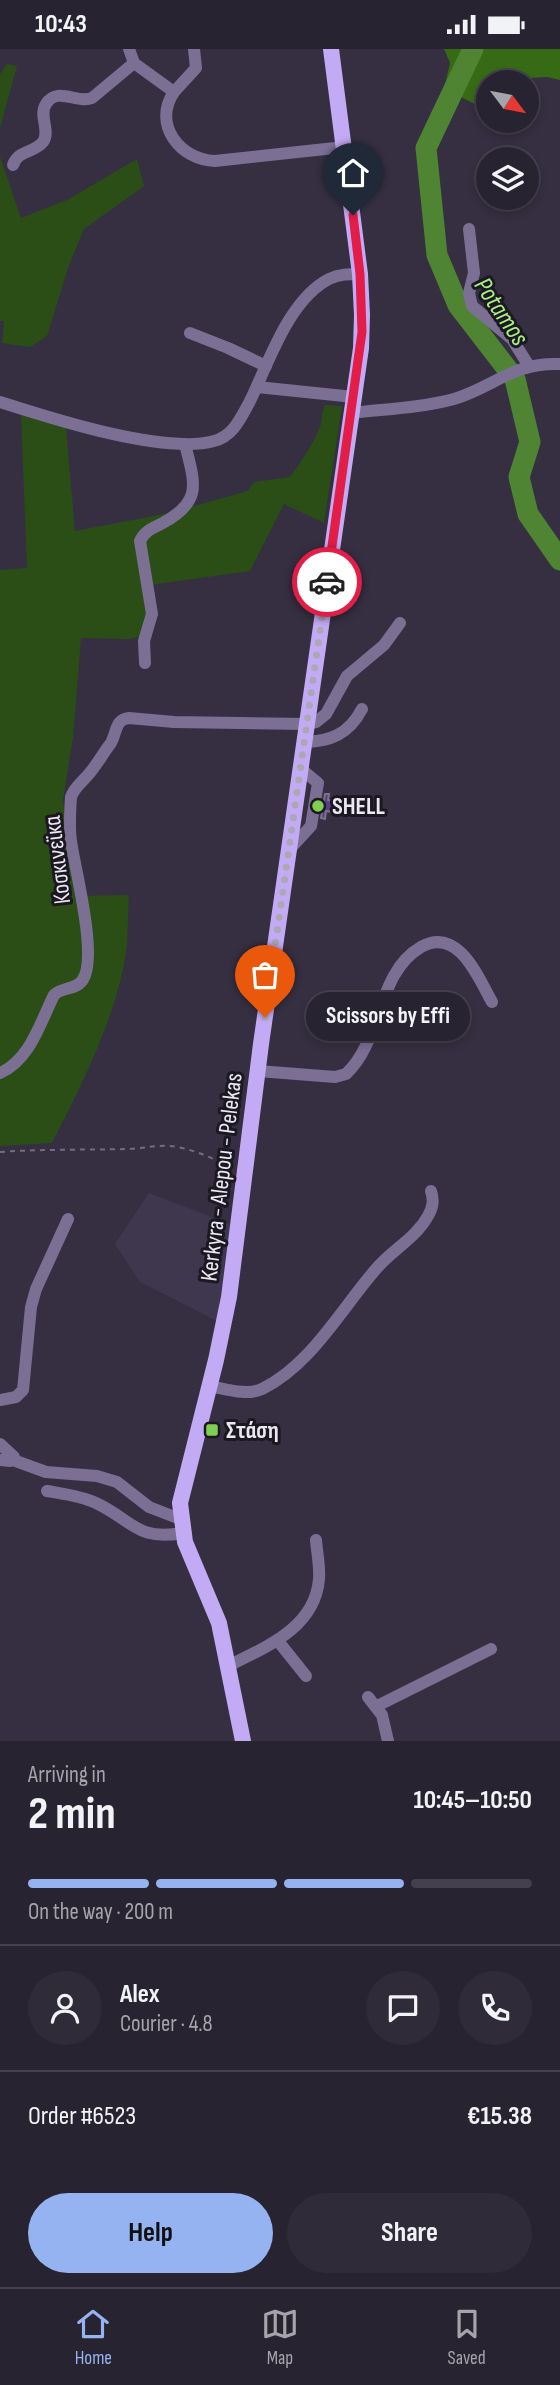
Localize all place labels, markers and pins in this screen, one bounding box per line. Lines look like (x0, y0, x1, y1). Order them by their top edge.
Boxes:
pin (323, 143, 383, 215)
place label: SHELL (332, 792, 385, 821)
marker: SHELL (310, 798, 326, 814)
pin (235, 945, 295, 1017)
callout: Scissors by Effi (307, 993, 472, 1041)
place label: Στάση (226, 1416, 279, 1445)
marker: Στάση (204, 1422, 220, 1438)

